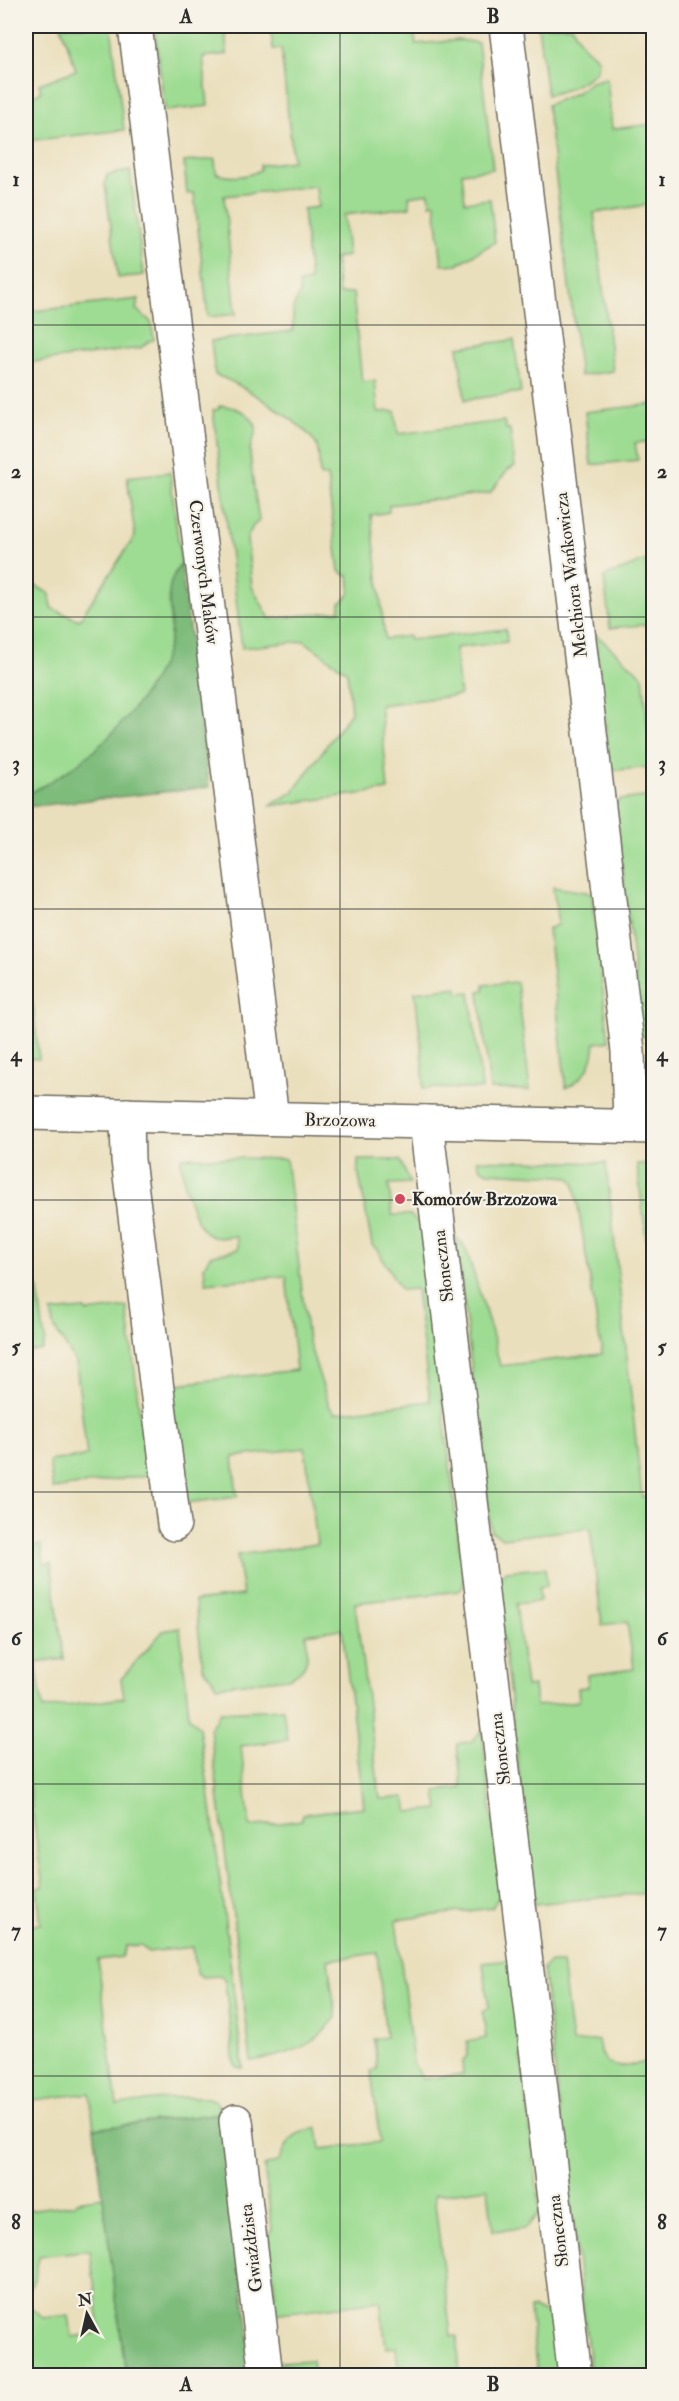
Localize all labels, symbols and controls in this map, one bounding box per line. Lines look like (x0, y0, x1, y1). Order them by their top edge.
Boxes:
text: A (179, 4, 193, 29)
text: B (486, 4, 500, 29)
text: 1 (12, 167, 20, 192)
text: 1 (658, 167, 666, 192)
text: 2 (11, 459, 21, 484)
text: 2 (657, 459, 667, 484)
street label: Melchiora Wańkowicza (550, 490, 593, 659)
street label: Czerwonych Maków (183, 498, 224, 647)
text: 3 (12, 751, 20, 776)
text: 3 (658, 751, 666, 776)
text: 4 (10, 1042, 23, 1067)
text: 4 (656, 1042, 669, 1067)
street label: Brzozowa (304, 1108, 377, 1133)
place label: Komorów Brzozowa (412, 1188, 558, 1211)
marker: Komorów Brzozowa (393, 1192, 407, 1206)
street label: Słoneczna (428, 1228, 459, 1303)
text: 5 (12, 1334, 22, 1359)
text: 5 (658, 1334, 668, 1359)
text: 6 (11, 1626, 23, 1651)
text: 6 (657, 1626, 669, 1651)
street label: Słoneczna (485, 1711, 516, 1786)
text: 7 (11, 1918, 21, 1943)
text: 7 (657, 1918, 667, 1943)
street label: Słoneczna (543, 2193, 574, 2268)
street label: Gwiaździsta (235, 2202, 268, 2293)
text: 8 (11, 2210, 21, 2235)
text: 8 (657, 2210, 667, 2235)
north arrow (57, 2284, 117, 2344)
text: N (76, 2289, 94, 2311)
text: A (179, 2372, 193, 2397)
text: B (486, 2372, 500, 2397)

